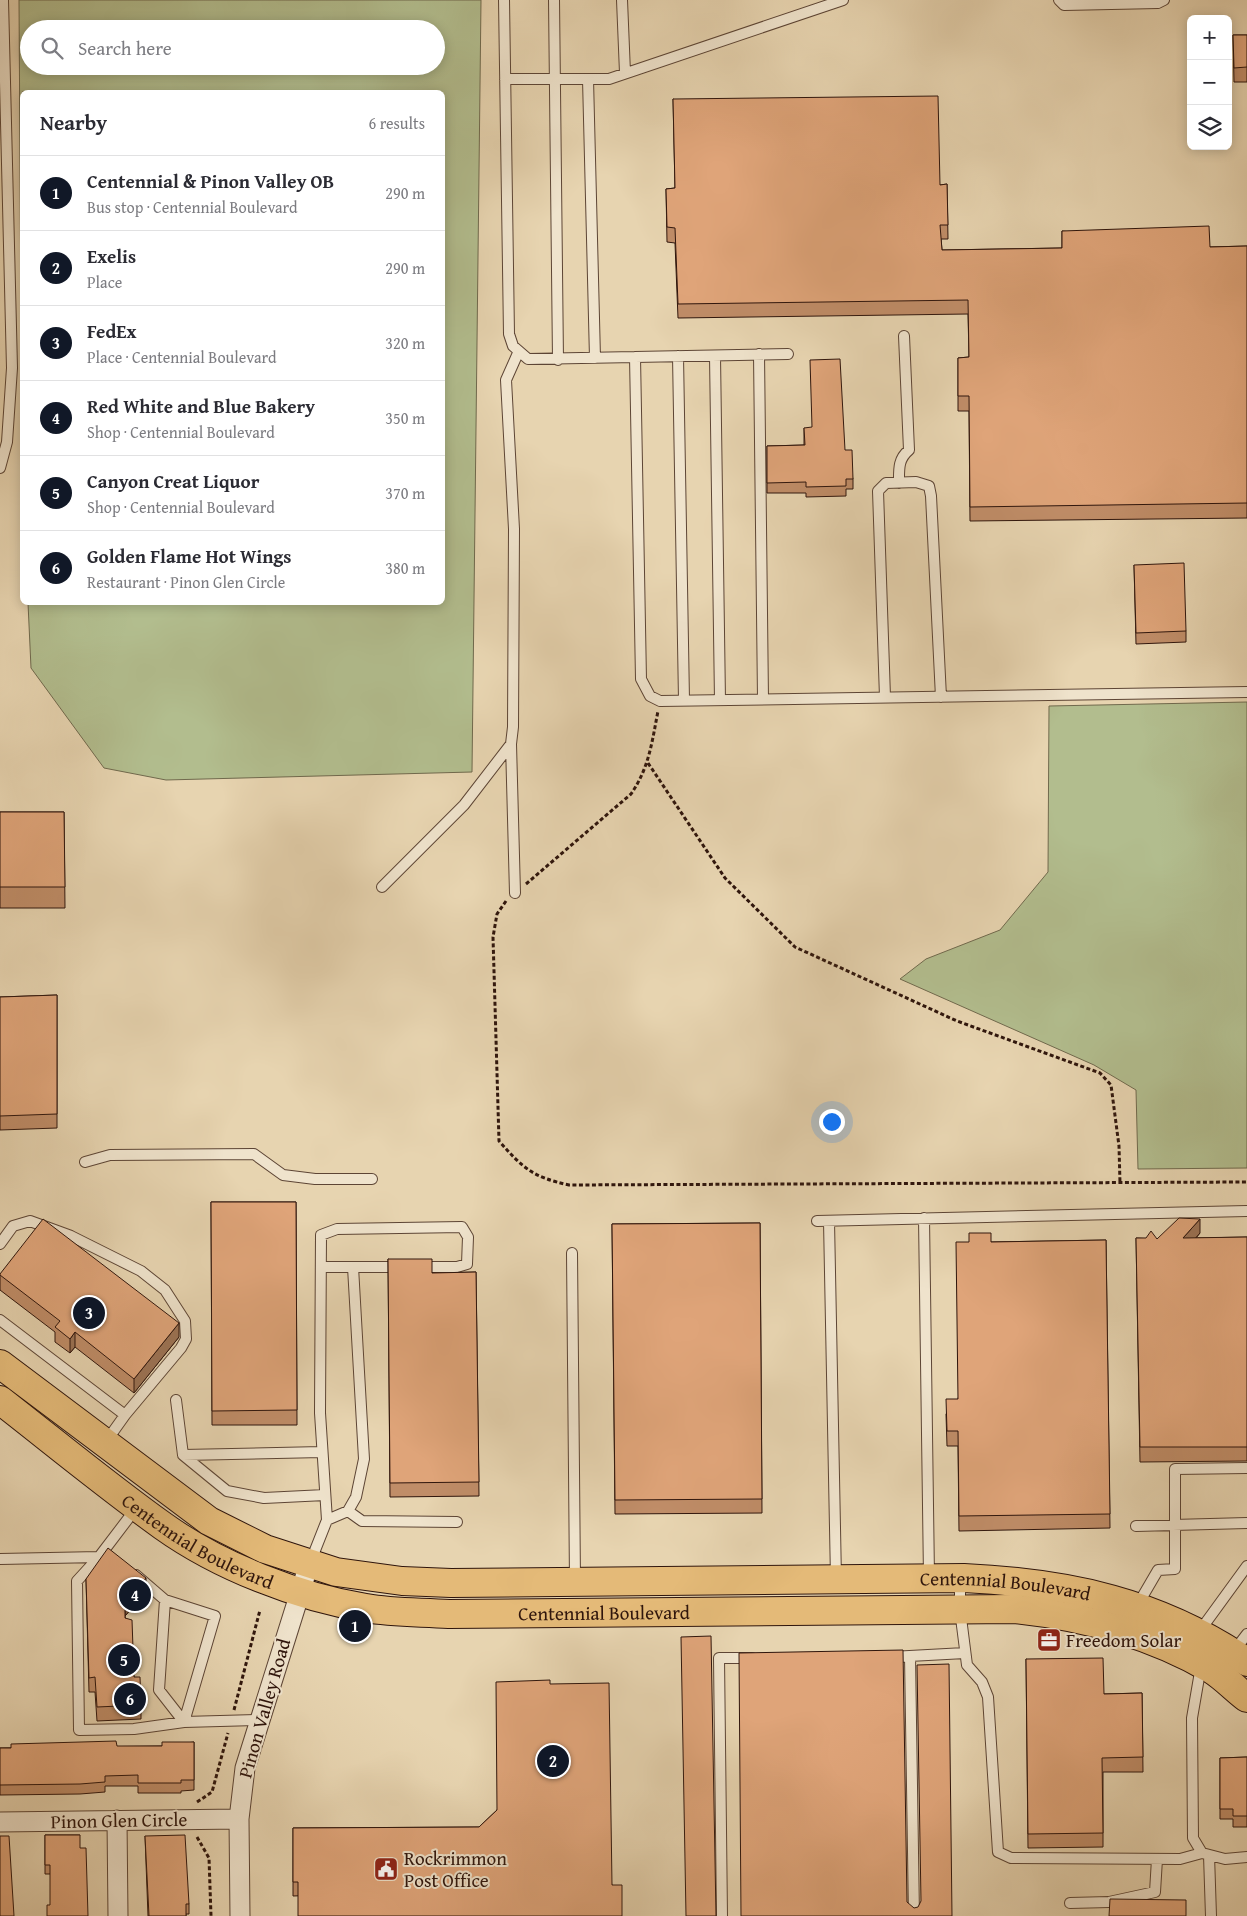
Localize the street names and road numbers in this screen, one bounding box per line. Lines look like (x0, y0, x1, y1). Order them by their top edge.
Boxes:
street label: Centennial Boulevard (116, 1486, 278, 1596)
street label: Centennial Boulevard (920, 1564, 1094, 1608)
street label: Centennial Boulevard (518, 1598, 691, 1627)
street label: Pinon Valley Road (231, 1634, 298, 1781)
street label: Pinon Glen Circle (50, 1805, 188, 1835)

